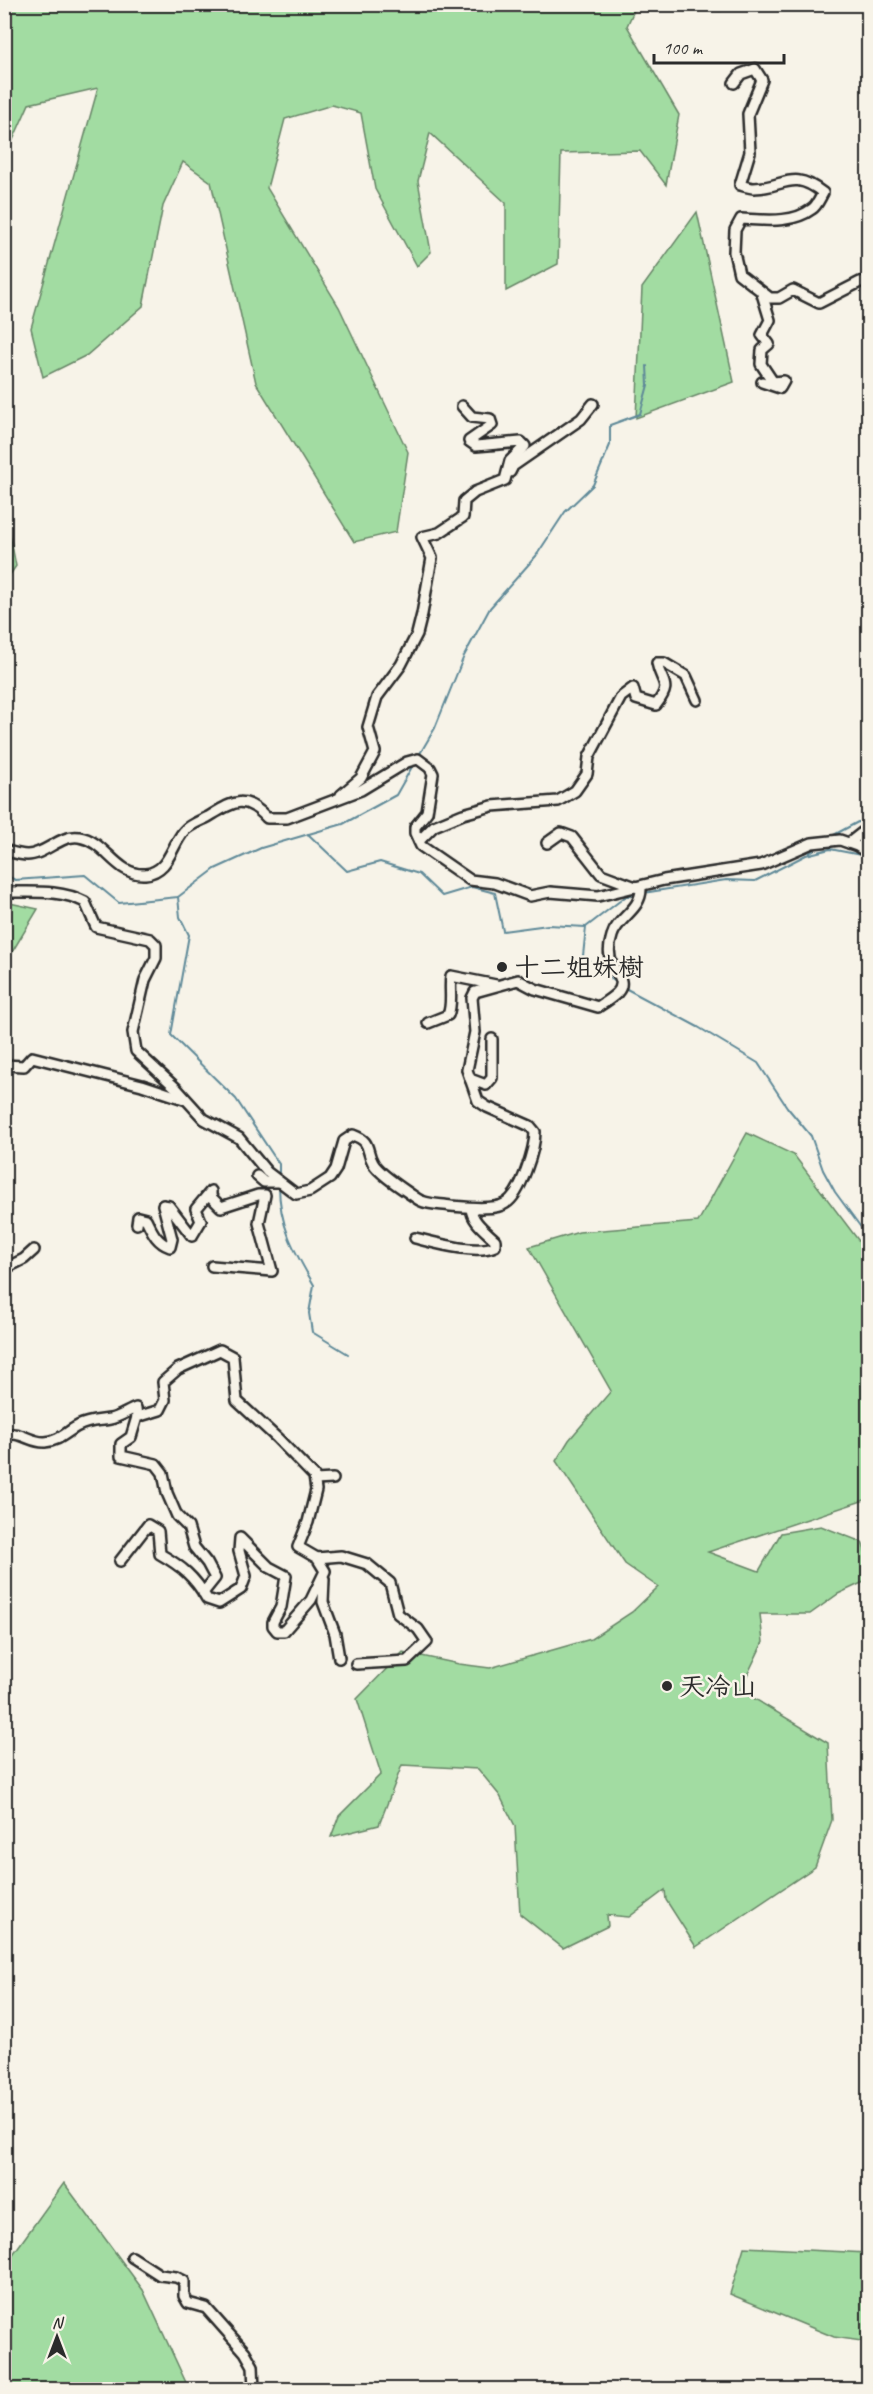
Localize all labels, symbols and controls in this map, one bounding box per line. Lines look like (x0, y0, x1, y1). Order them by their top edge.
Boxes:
scale bar (654, 27, 784, 65)
text: 100 m (663, 37, 704, 59)
place label: 十二姐妹樹 (514, 951, 644, 984)
marker: 十二姐妹樹 (495, 960, 509, 974)
place label: 天冷山 (679, 1670, 757, 1703)
marker: 天冷山 (660, 1679, 674, 1693)
north arrow (27, 2307, 87, 2367)
text: N (52, 2313, 65, 2333)

